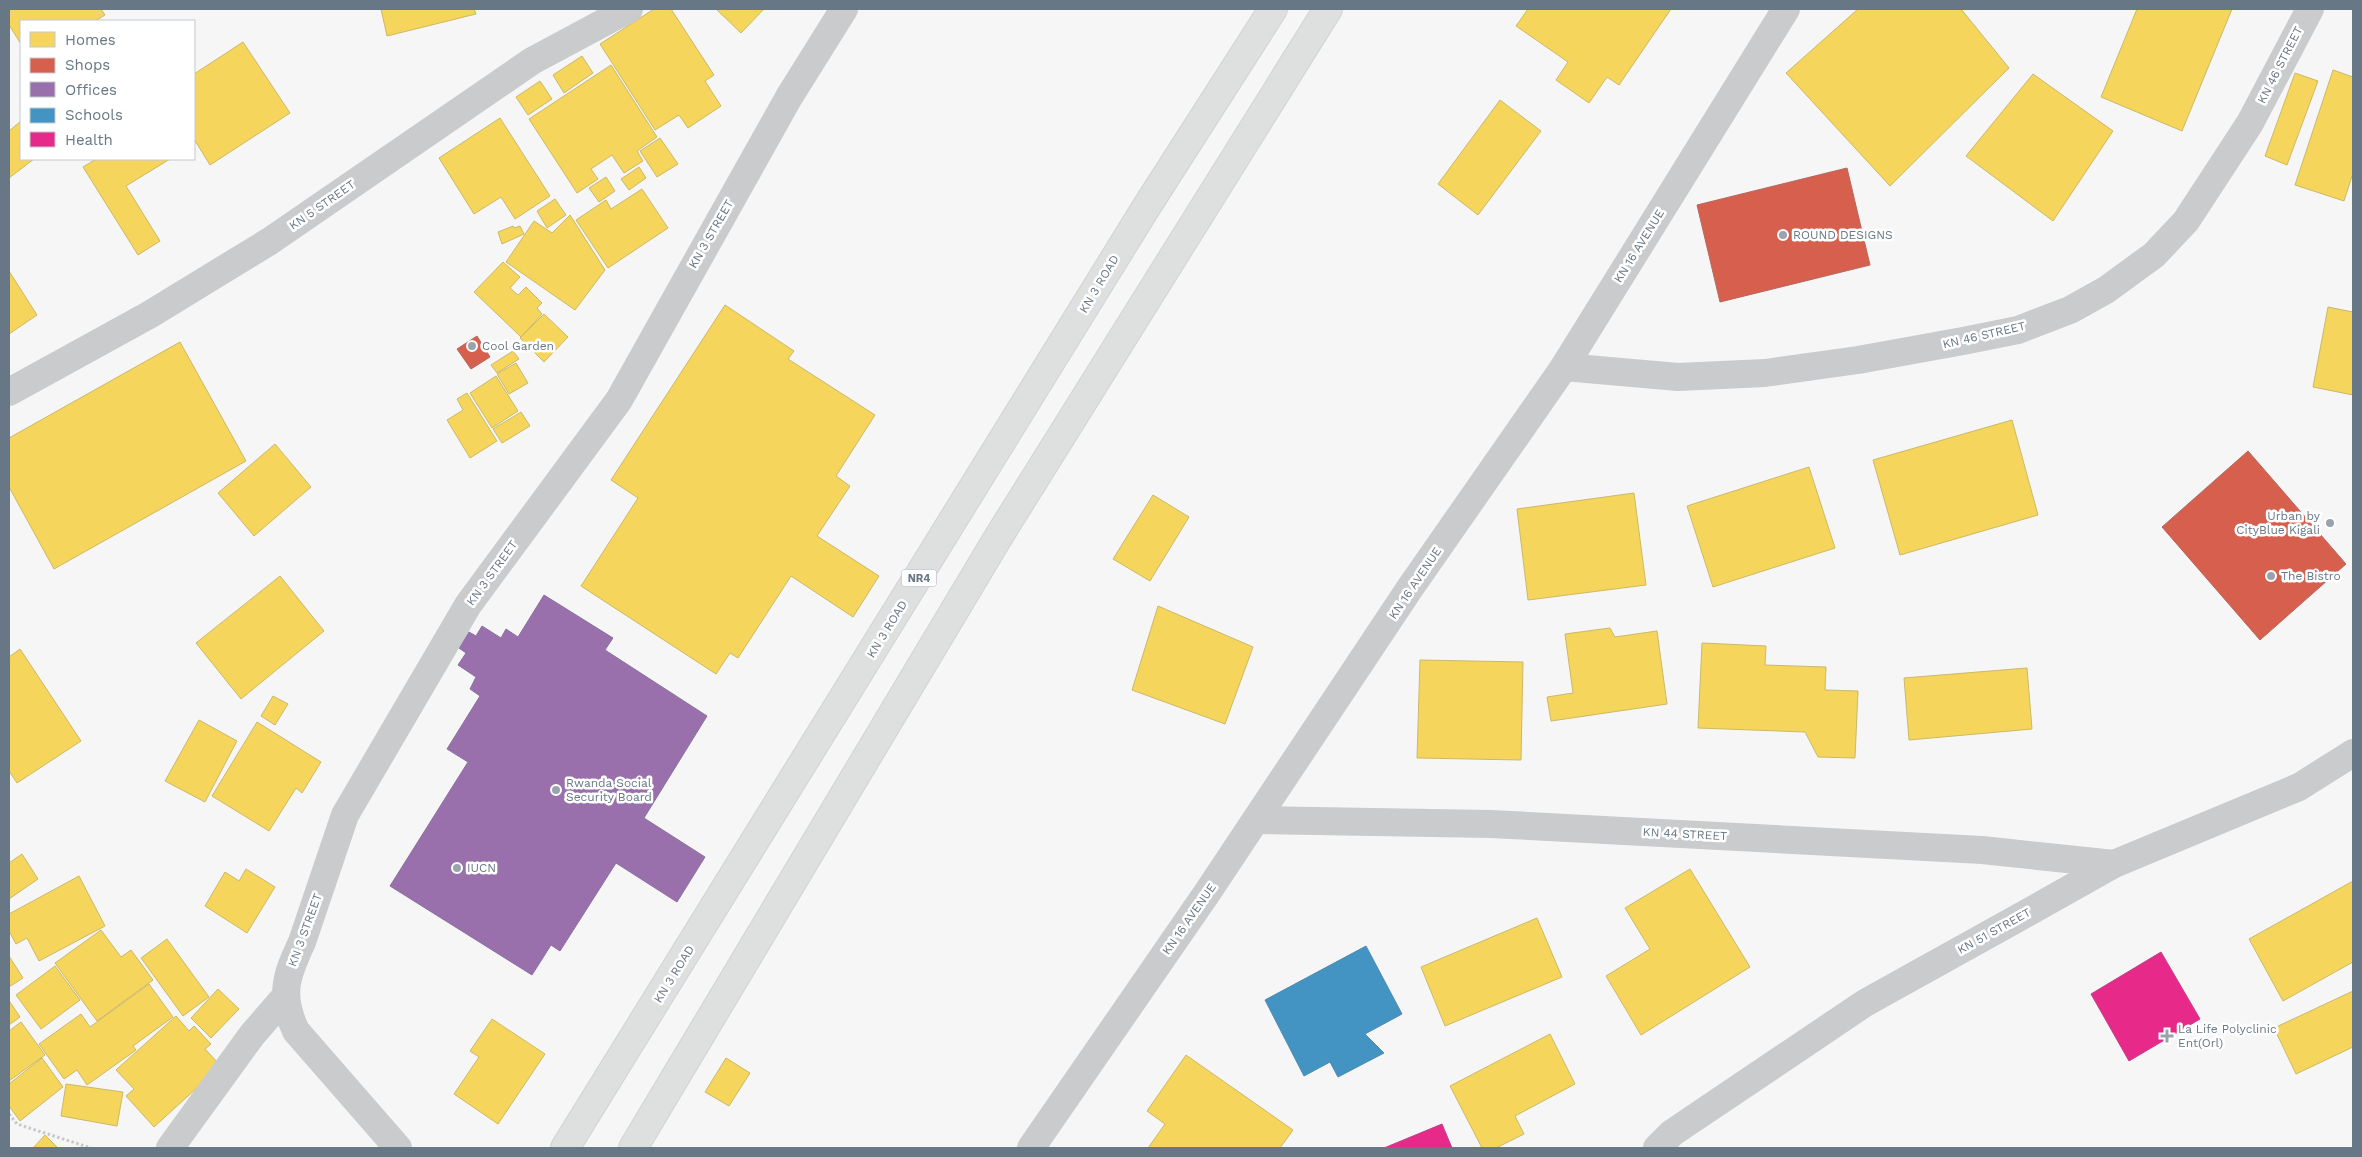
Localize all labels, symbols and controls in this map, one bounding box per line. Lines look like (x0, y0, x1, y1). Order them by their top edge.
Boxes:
legend (20, 20, 195, 160)
street label: KN 46 STREET (2255, 24, 2305, 106)
text: Homes (65, 31, 116, 49)
text: Shops (65, 56, 110, 74)
text: Offices (65, 81, 117, 99)
text: Schools (65, 106, 123, 124)
text: Health (65, 131, 113, 149)
street label: KN 5 STREET (286, 177, 358, 233)
street label: KN 3 STREET (686, 197, 736, 271)
street label: KN 16 AVENUE (1611, 207, 1667, 285)
place label: ROUND DESIGNS (1793, 228, 1893, 242)
marker: ROUND DESIGNS (1777, 229, 1789, 241)
street label: KN 3 ROAD (1076, 253, 1122, 315)
street label: KN 46 STREET (1941, 319, 2027, 351)
place label: Cool Garden (482, 339, 554, 353)
marker: Cool Garden (466, 340, 478, 352)
place label: Urban by CityBlue Kigali (2236, 509, 2321, 537)
marker: Urban by CityBlue Kigali (2324, 517, 2336, 529)
street label: KN 3 STREET (464, 538, 520, 608)
street label: KN 16 AVENUE (1386, 544, 1444, 622)
place label: The Bistro (2281, 569, 2341, 583)
road number: NR4 (902, 570, 936, 586)
marker: The Bistro (2265, 570, 2277, 582)
street label: KN 3 ROAD (864, 598, 910, 660)
place label: Rwanda Social Security Board (566, 776, 652, 804)
marker: Rwanda Social Security Board (550, 784, 562, 796)
street label: KN 44 STREET (1642, 825, 1728, 843)
place label: IUCN (467, 861, 496, 875)
marker: IUCN (451, 862, 463, 874)
street label: KN 16 AVENUE (1159, 880, 1219, 957)
street label: KN 3 STREET (285, 891, 325, 969)
street label: KN 51 STREET (1955, 905, 2033, 957)
street label: KN 3 ROAD (651, 943, 697, 1005)
place label: La Life Polyclinic Ent(Orl) (2178, 1022, 2277, 1050)
marker: La Life Polyclinic Ent(Orl) (2160, 1029, 2174, 1043)

